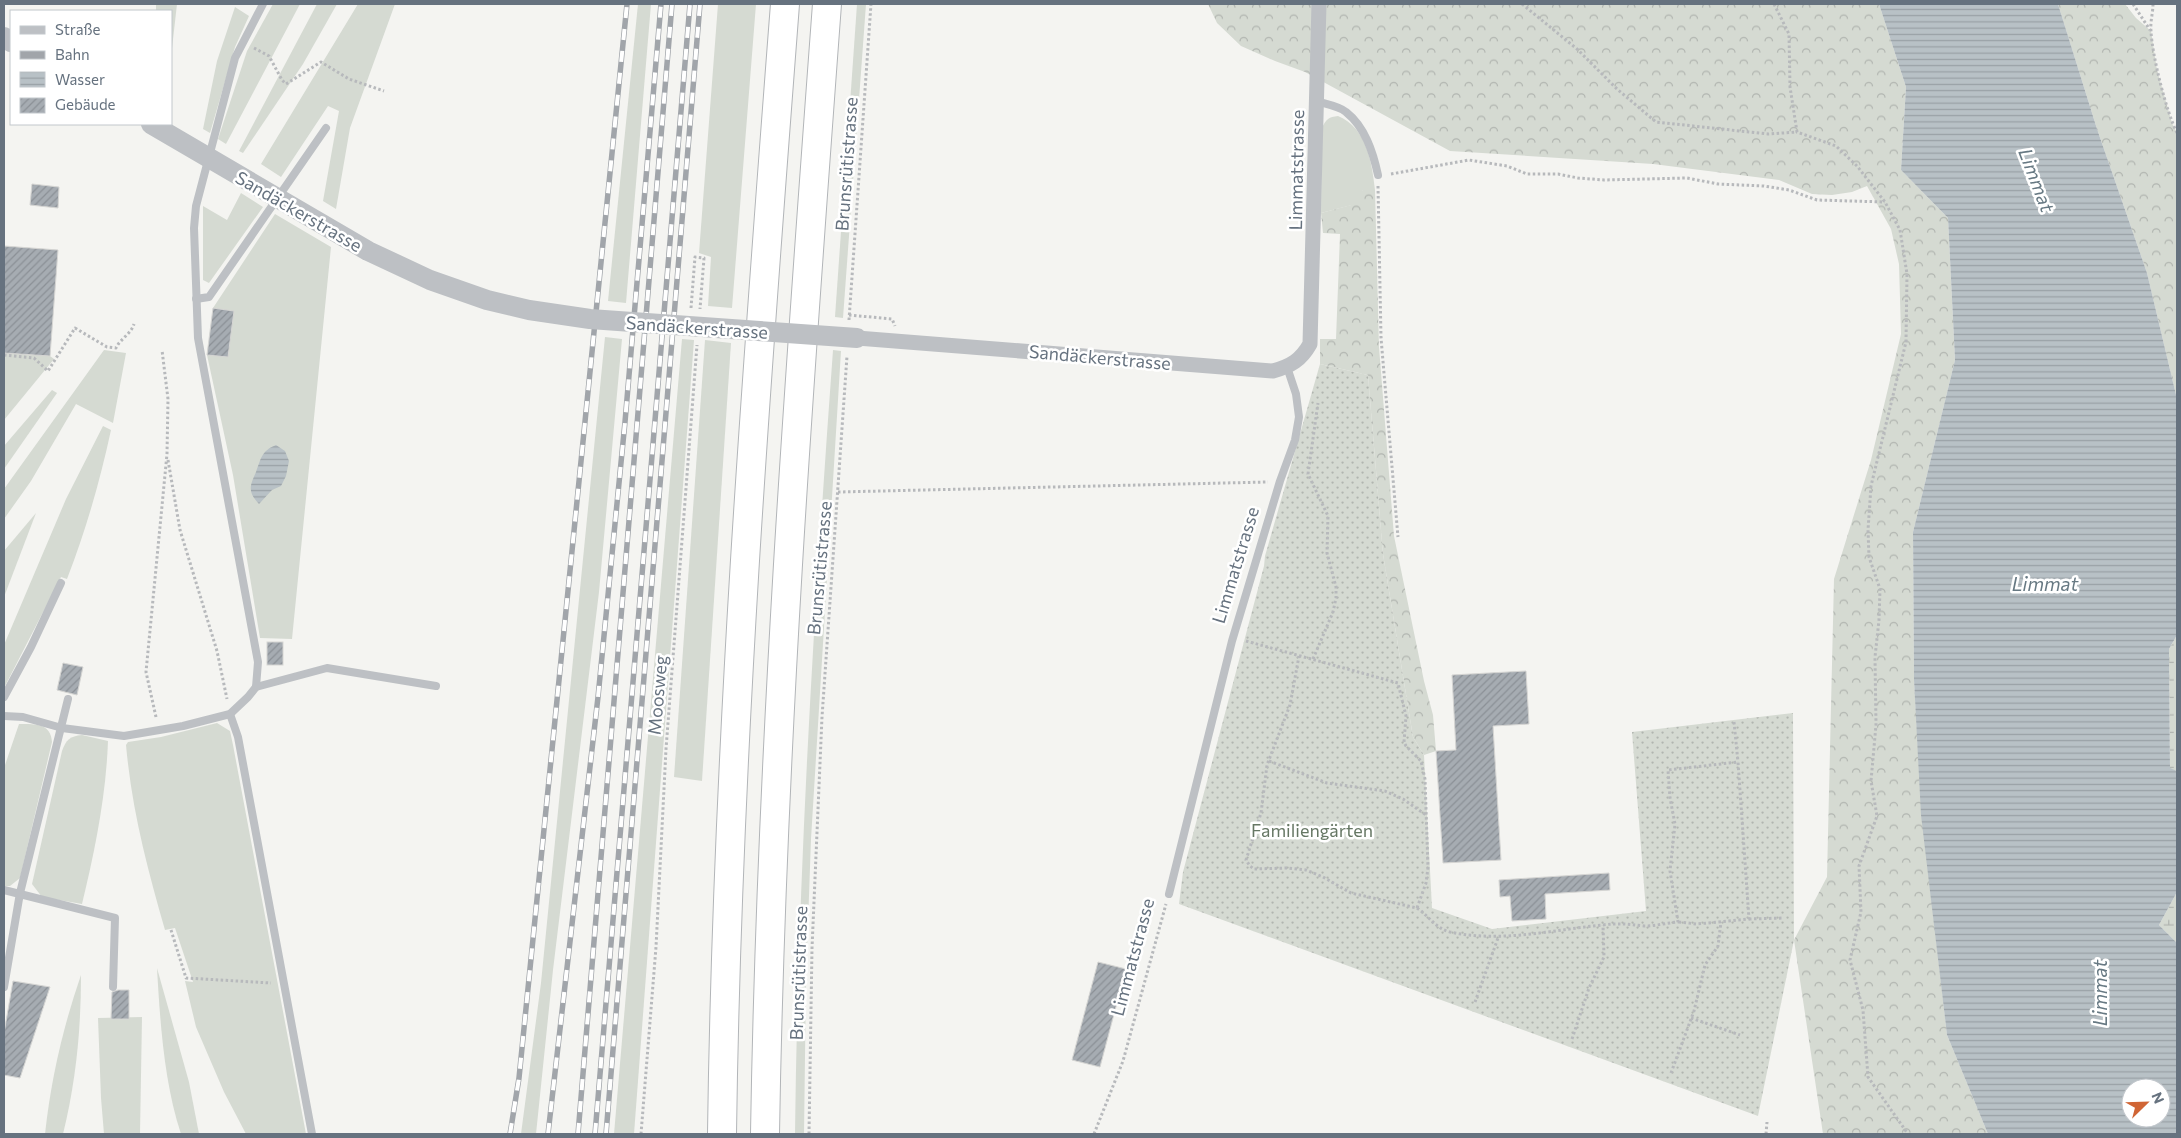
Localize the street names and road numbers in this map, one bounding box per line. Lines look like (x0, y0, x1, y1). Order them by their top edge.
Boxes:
street label: Brunsrütistrasse (830, 96, 862, 232)
street label: Limmatstrasse (1284, 109, 1308, 231)
street label: Sandäckerstrasse (232, 166, 366, 256)
street label: Sandäckerstrasse (625, 311, 769, 343)
street label: Sandäckerstrasse (1028, 340, 1172, 374)
street label: Brunsrütistrasse (802, 500, 836, 636)
street label: Limmatstrasse (1207, 504, 1263, 626)
street label: Moosweg (643, 654, 671, 736)
street label: Limmatstrasse (1106, 896, 1158, 1018)
street label: Brunsrütistrasse (785, 905, 811, 1041)

